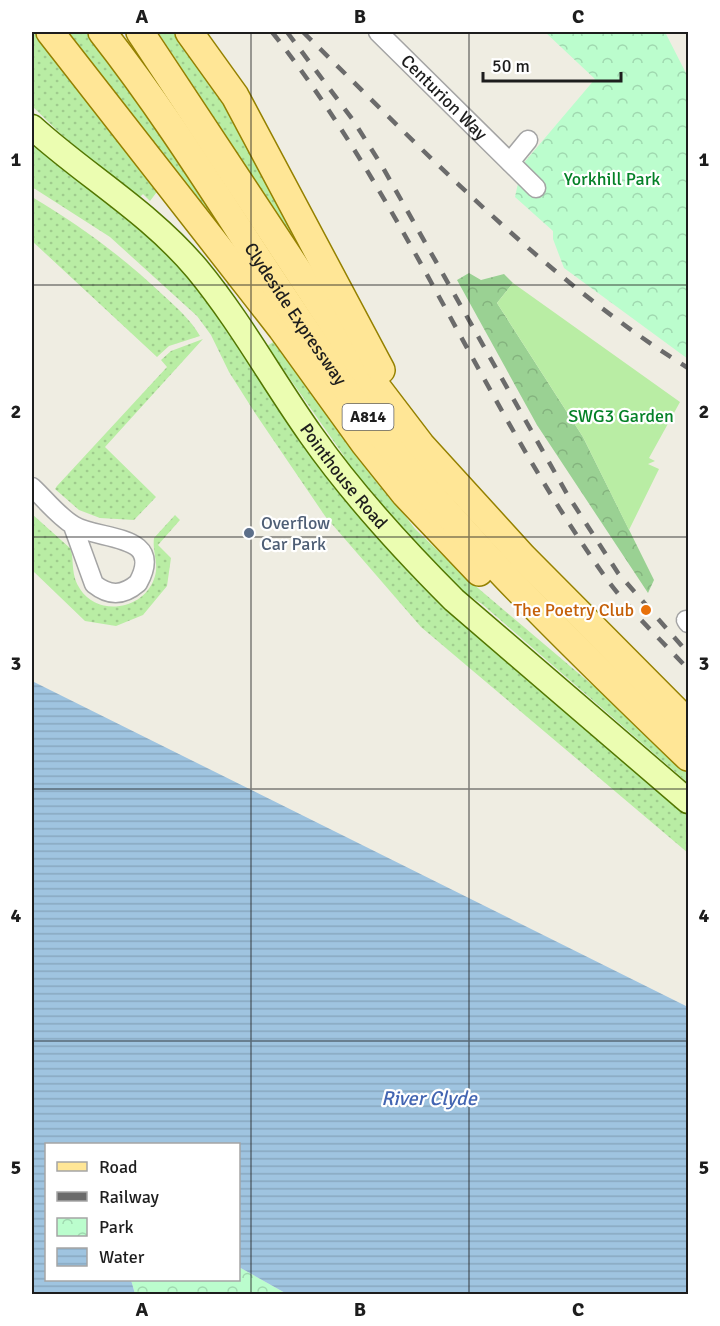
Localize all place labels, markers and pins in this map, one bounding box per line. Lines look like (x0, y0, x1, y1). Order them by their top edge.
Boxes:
place label: Overflow Car Park (261, 512, 330, 555)
marker: Overflow Car Park (242, 526, 256, 540)
place label: The Poetry Club (513, 599, 634, 621)
marker: The Poetry Club (639, 603, 653, 617)

